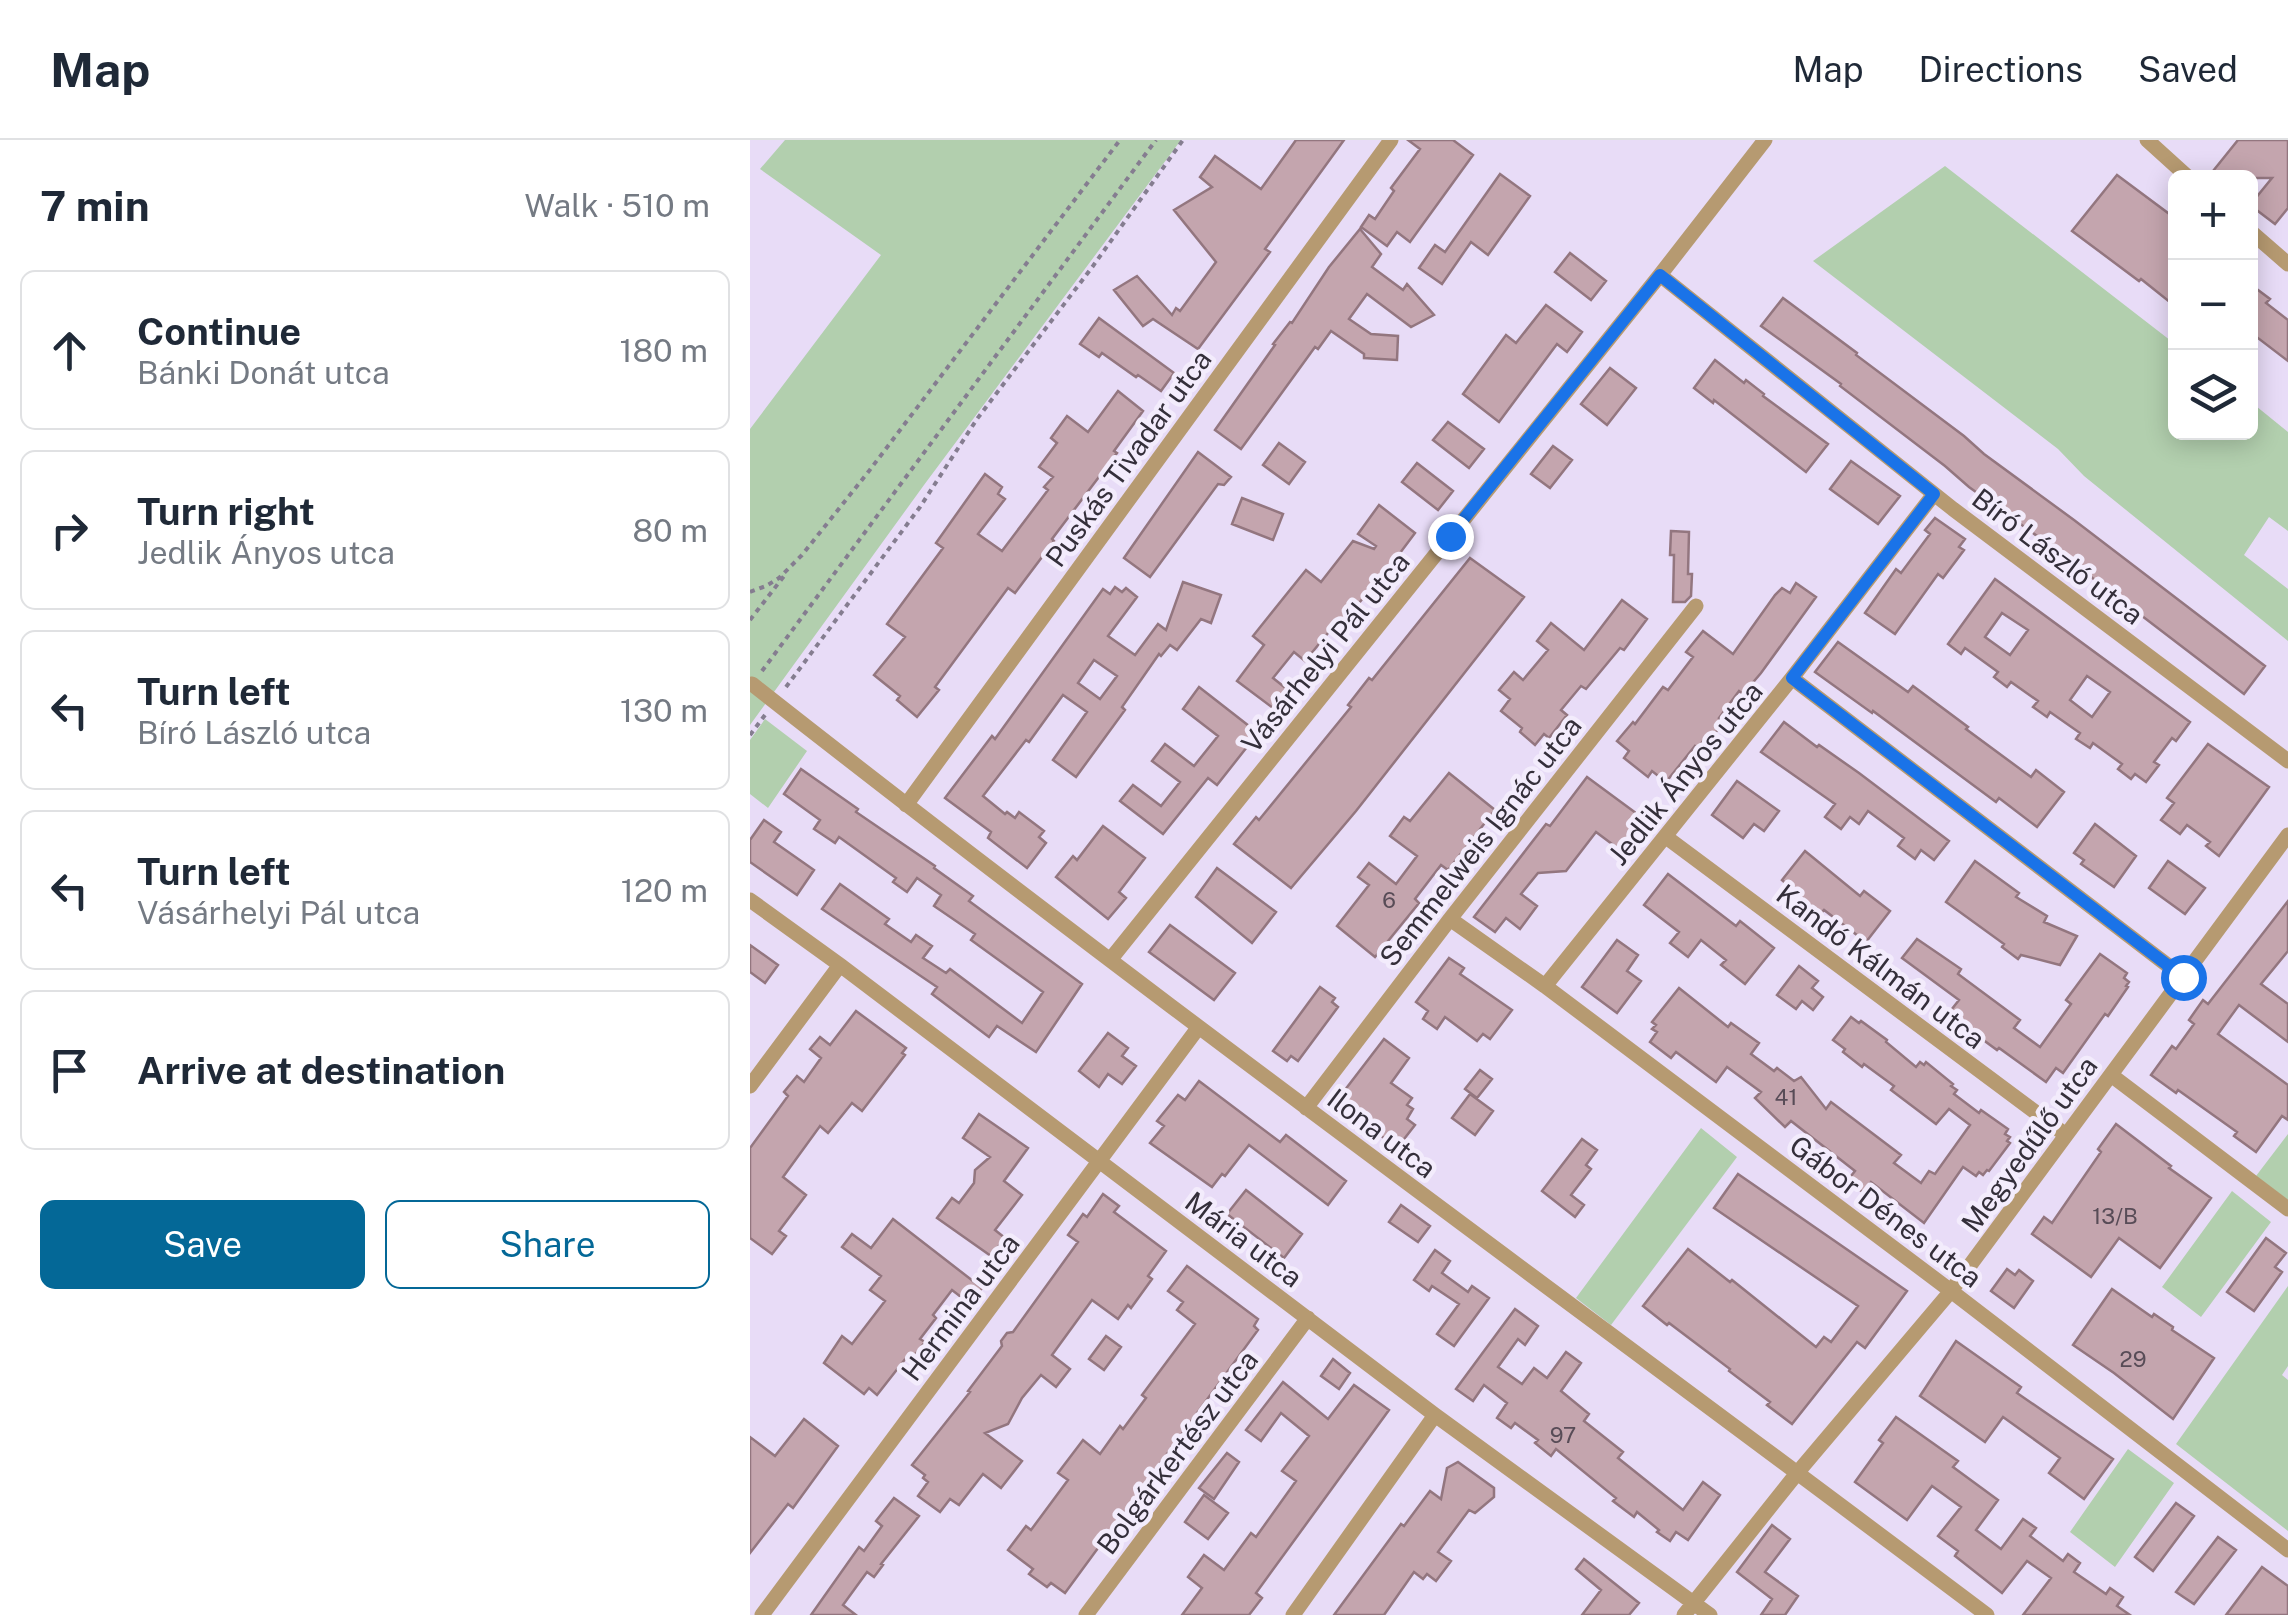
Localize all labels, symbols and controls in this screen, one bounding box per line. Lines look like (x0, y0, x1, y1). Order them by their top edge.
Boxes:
text: Map (50, 41, 150, 98)
text: Map (1792, 49, 1863, 90)
text: Directions (1918, 49, 2083, 90)
text: Saved (2138, 49, 2238, 90)
map controls (2168, 170, 2258, 440)
button: + (2168, 170, 2258, 260)
text: 7 min (40, 181, 150, 230)
text: Walk · 510 m (524, 187, 710, 224)
button: − (2168, 260, 2258, 350)
text: Continue (137, 309, 301, 354)
icon: ahead (42, 323, 97, 378)
text: 180 m (619, 332, 708, 369)
street label: Puskás Tivadar utca (1038, 343, 1218, 573)
button: layers (2168, 350, 2258, 440)
text: Bánki Donát utca (137, 354, 390, 391)
street label: Bíró László utca (1966, 481, 2150, 631)
text: Turn right (137, 489, 315, 534)
icon: right (42, 503, 97, 558)
text: 80 m (632, 512, 708, 549)
route end (1428, 514, 1474, 560)
text: Jedlik Ányos utca (137, 534, 395, 571)
street label: Vásárhelyi Pál utca (1234, 545, 1416, 759)
text: Turn left (137, 669, 291, 714)
street label: Jedlik Ányos utca (1601, 675, 1769, 871)
icon: left (42, 683, 97, 738)
text: 130 m (620, 692, 708, 729)
street label: Semmelweis Ignác utca (1372, 710, 1588, 972)
text: Bíró László utca (137, 714, 371, 751)
text: Turn left (137, 849, 291, 894)
icon: left (42, 863, 97, 918)
text: 120 m (621, 872, 708, 909)
street label: Kandó Kálmán utca (1770, 877, 1992, 1055)
house number: 6 (1382, 887, 1396, 913)
text: Vásárhelyi Pál utca (137, 894, 420, 931)
route start (2161, 955, 2207, 1001)
icon: arrive (42, 1043, 97, 1098)
text: Arrive at destination (137, 1048, 505, 1093)
street label: Megyedűlő utca (1954, 1050, 2104, 1238)
street label: Ilona utca (1321, 1082, 1443, 1184)
house number: 41 (1775, 1084, 1797, 1110)
street label: Gábor Dénes utca (1784, 1128, 1988, 1294)
street label: Mária utca (1179, 1184, 1309, 1294)
button: Save (40, 1200, 365, 1289)
button: Share (385, 1200, 710, 1289)
house number: 13/B (2092, 1203, 2138, 1229)
street label: Hermina utca (894, 1227, 1026, 1387)
street label: Bolgárkertész utca (1090, 1344, 1264, 1560)
house number: 29 (2120, 1346, 2146, 1372)
house number: 97 (1550, 1422, 1576, 1448)

